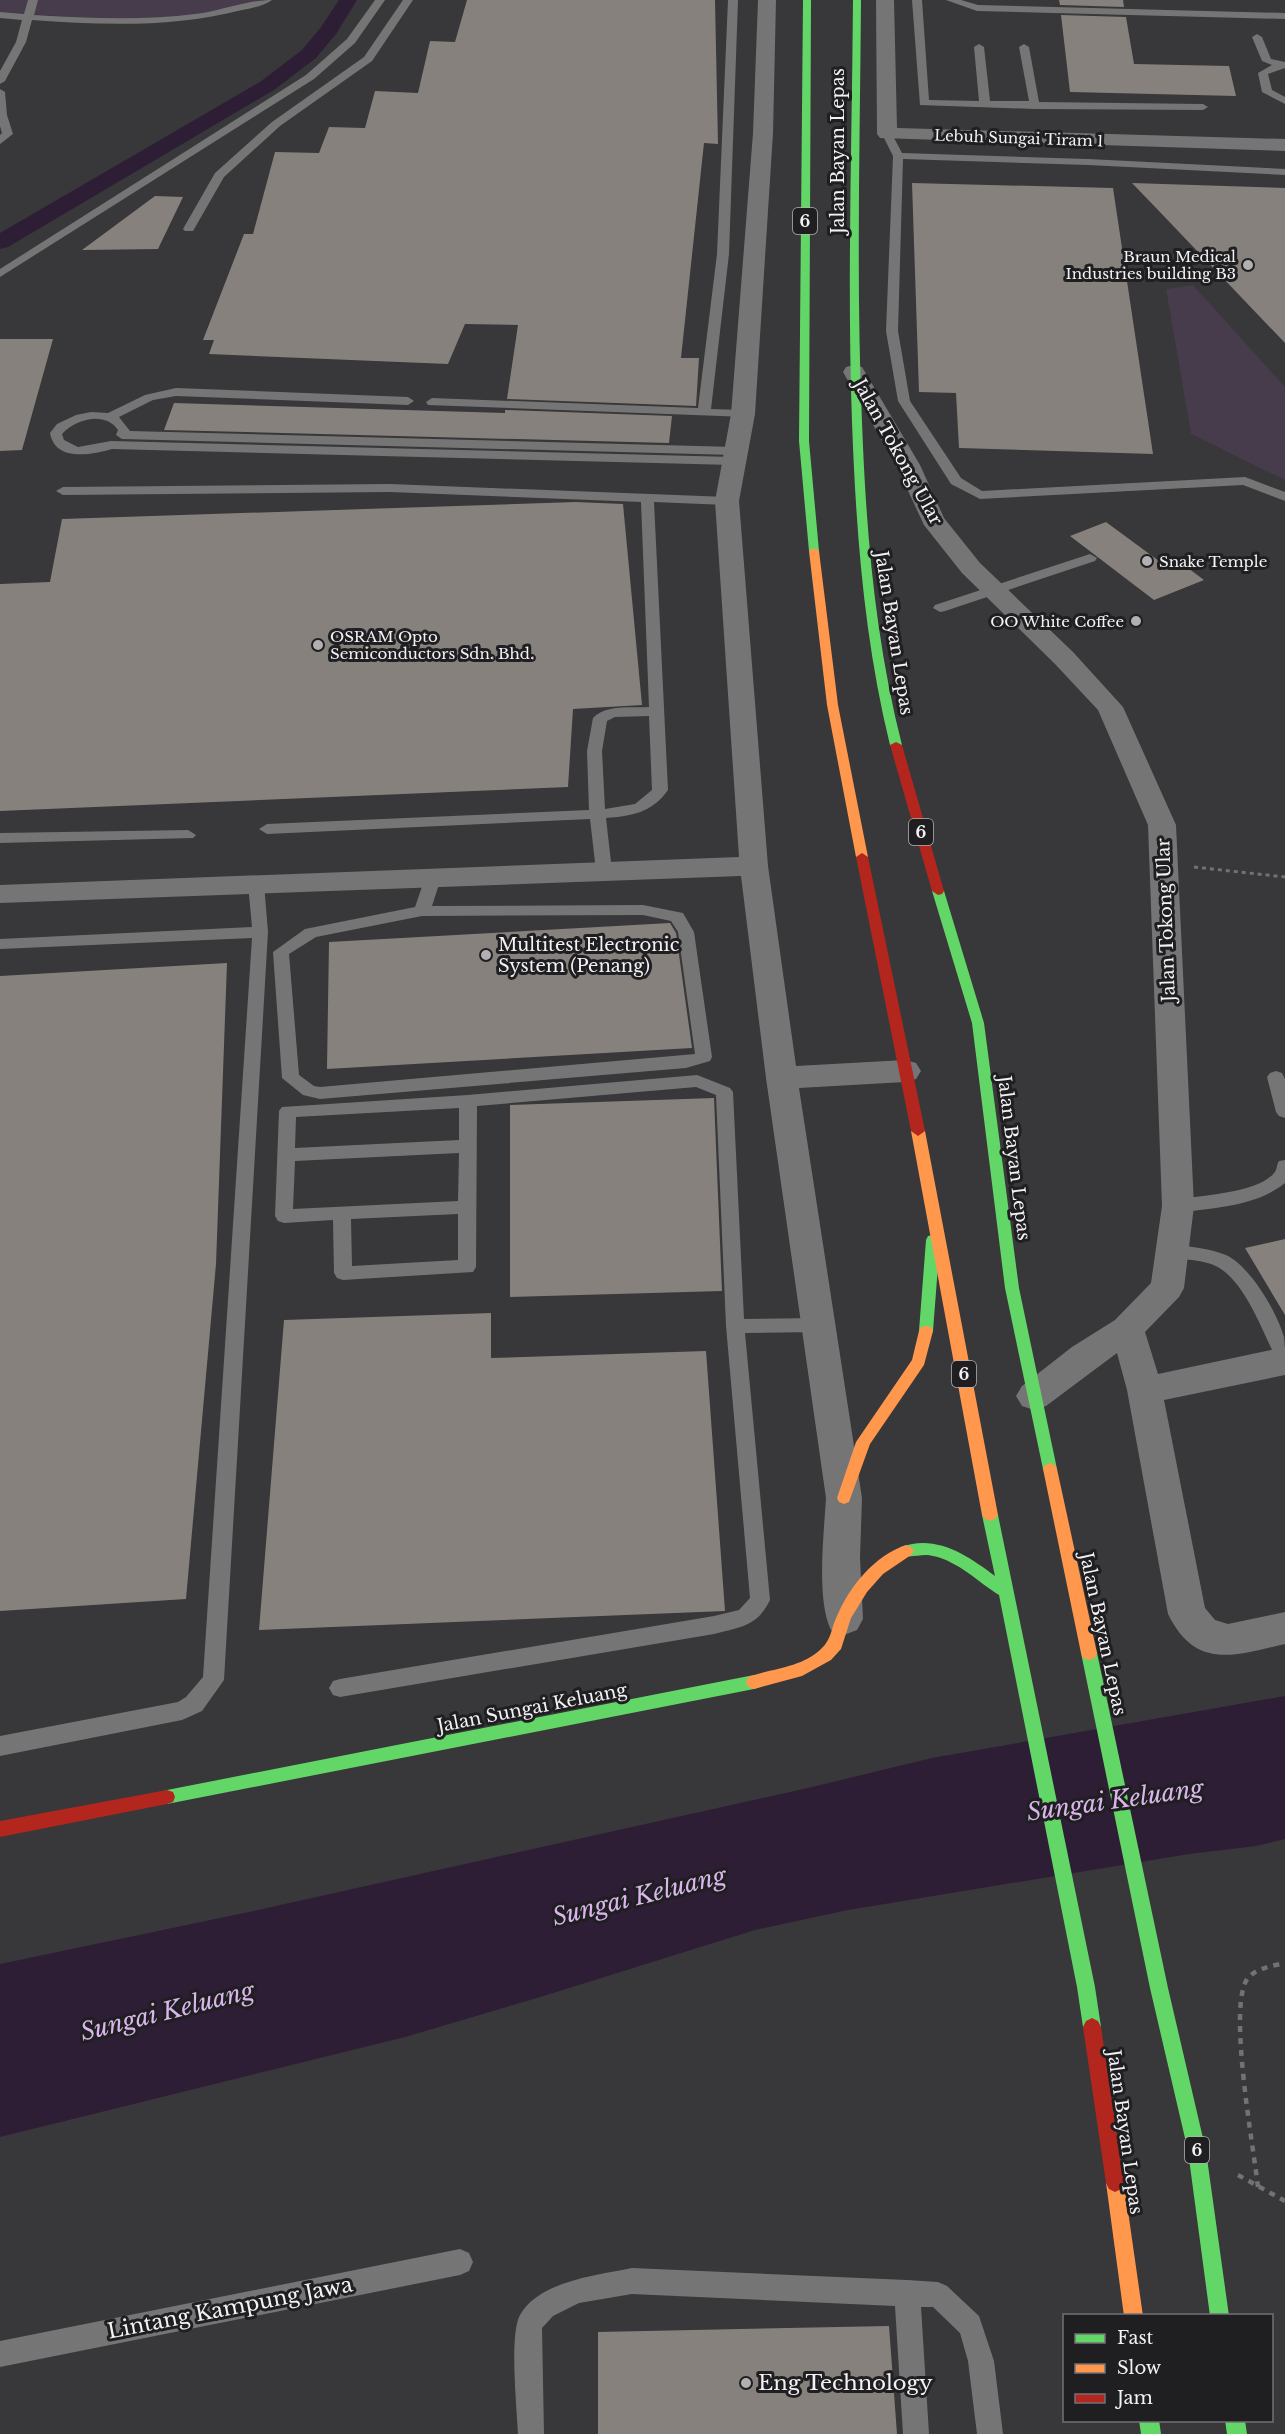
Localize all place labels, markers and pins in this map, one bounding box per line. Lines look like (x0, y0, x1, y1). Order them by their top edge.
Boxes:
place label: Braun Medical Industries building B3 (1066, 247, 1236, 283)
marker: Braun Medical Industries building B3 (1241, 258, 1255, 272)
place label: Snake Temple (1159, 552, 1267, 571)
marker: Snake Temple (1140, 554, 1154, 568)
place label: OO White Coffee (990, 612, 1124, 631)
marker: OO White Coffee (1129, 614, 1143, 628)
place label: OSRAM Opto Semiconductors Sdn. Bhd. (330, 627, 534, 663)
marker: OSRAM Opto Semiconductors Sdn. Bhd. (311, 638, 325, 652)
place label: Multitest Electronic System (Penang) (498, 934, 680, 977)
marker: Multitest Electronic System (Penang) (479, 948, 493, 962)
place label: Eng Technology (758, 2370, 933, 2396)
marker: Eng Technology (739, 2376, 753, 2390)

